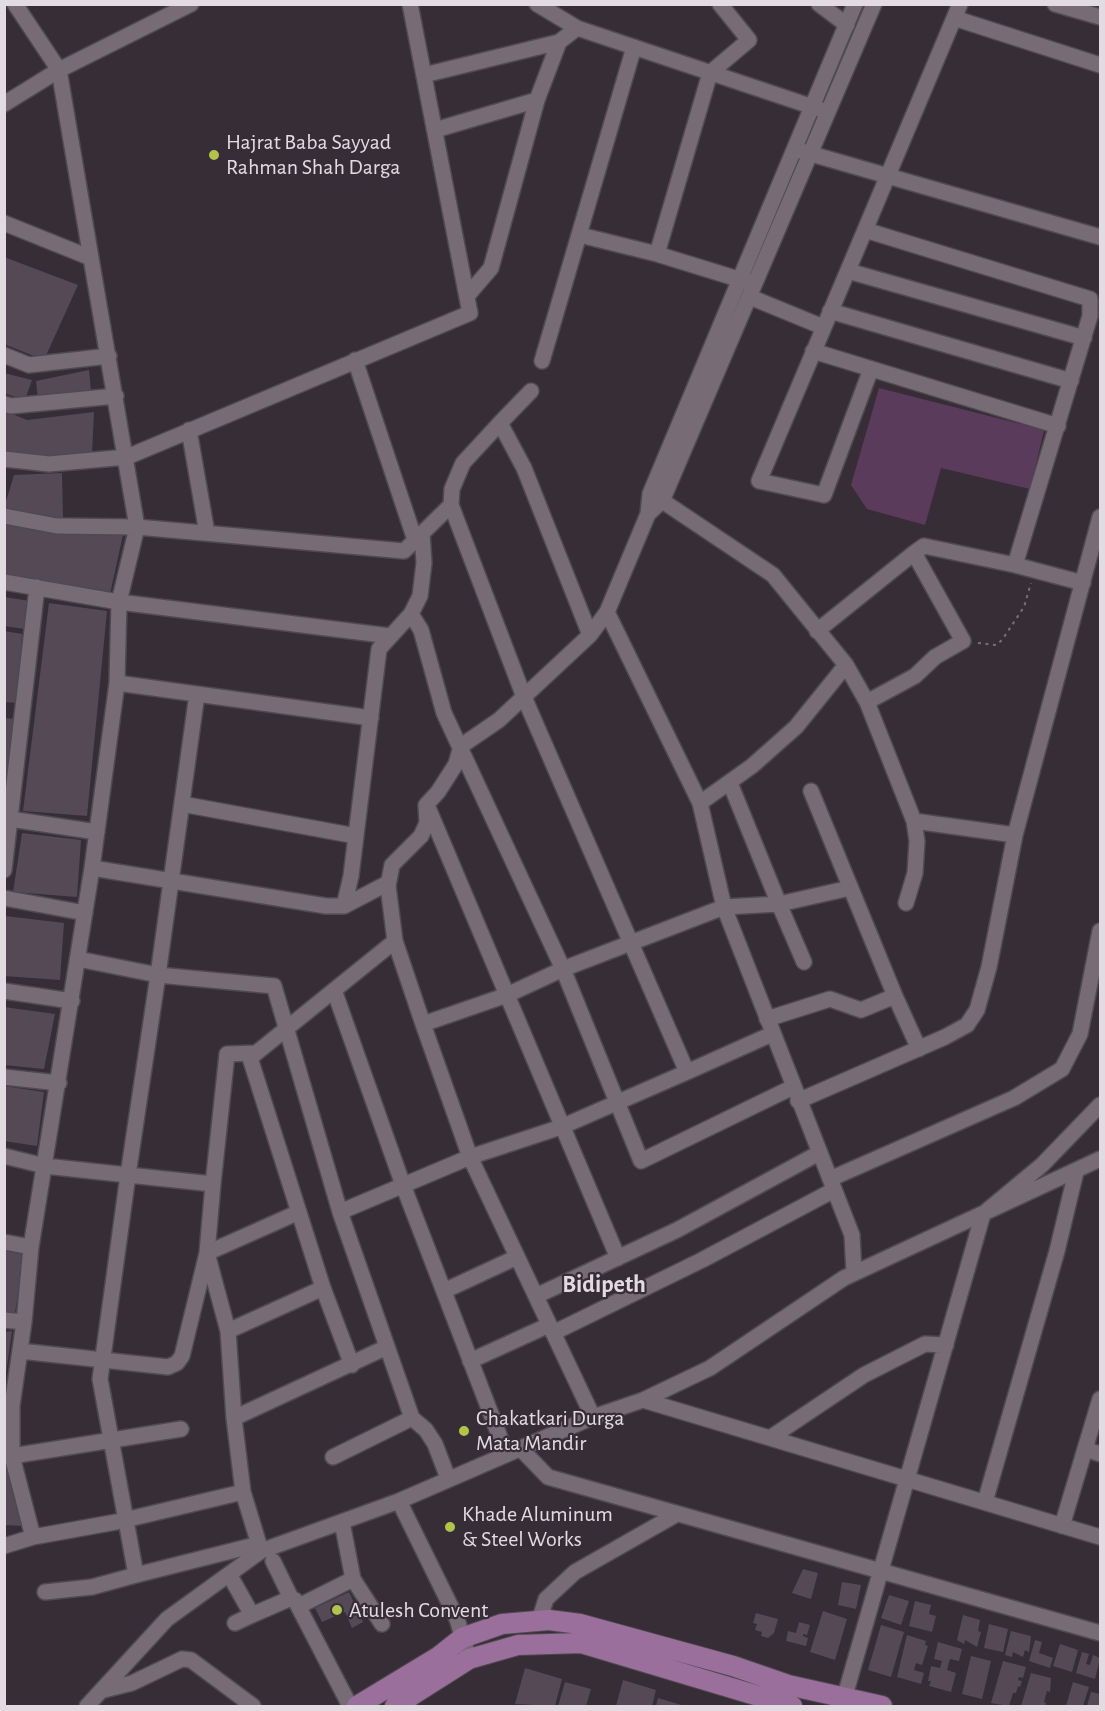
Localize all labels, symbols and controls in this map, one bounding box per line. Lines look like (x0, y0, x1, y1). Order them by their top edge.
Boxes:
place label: Hajrat Baba Sayyad Rahman Shah Darga (226, 129, 400, 180)
marker: Hajrat Baba Sayyad Rahman Shah Darga (207, 148, 221, 162)
district label: Bidipeth (562, 1271, 646, 1299)
place label: Chakatkari Durga Mata Mandir (476, 1405, 624, 1456)
marker: Chakatkari Durga Mata Mandir (457, 1424, 471, 1438)
place label: Khade Aluminum & Steel Works (462, 1501, 613, 1552)
marker: Khade Aluminum & Steel Works (443, 1520, 457, 1534)
place label: Atulesh Convent (349, 1597, 488, 1623)
marker: Atulesh Convent (330, 1603, 344, 1617)

